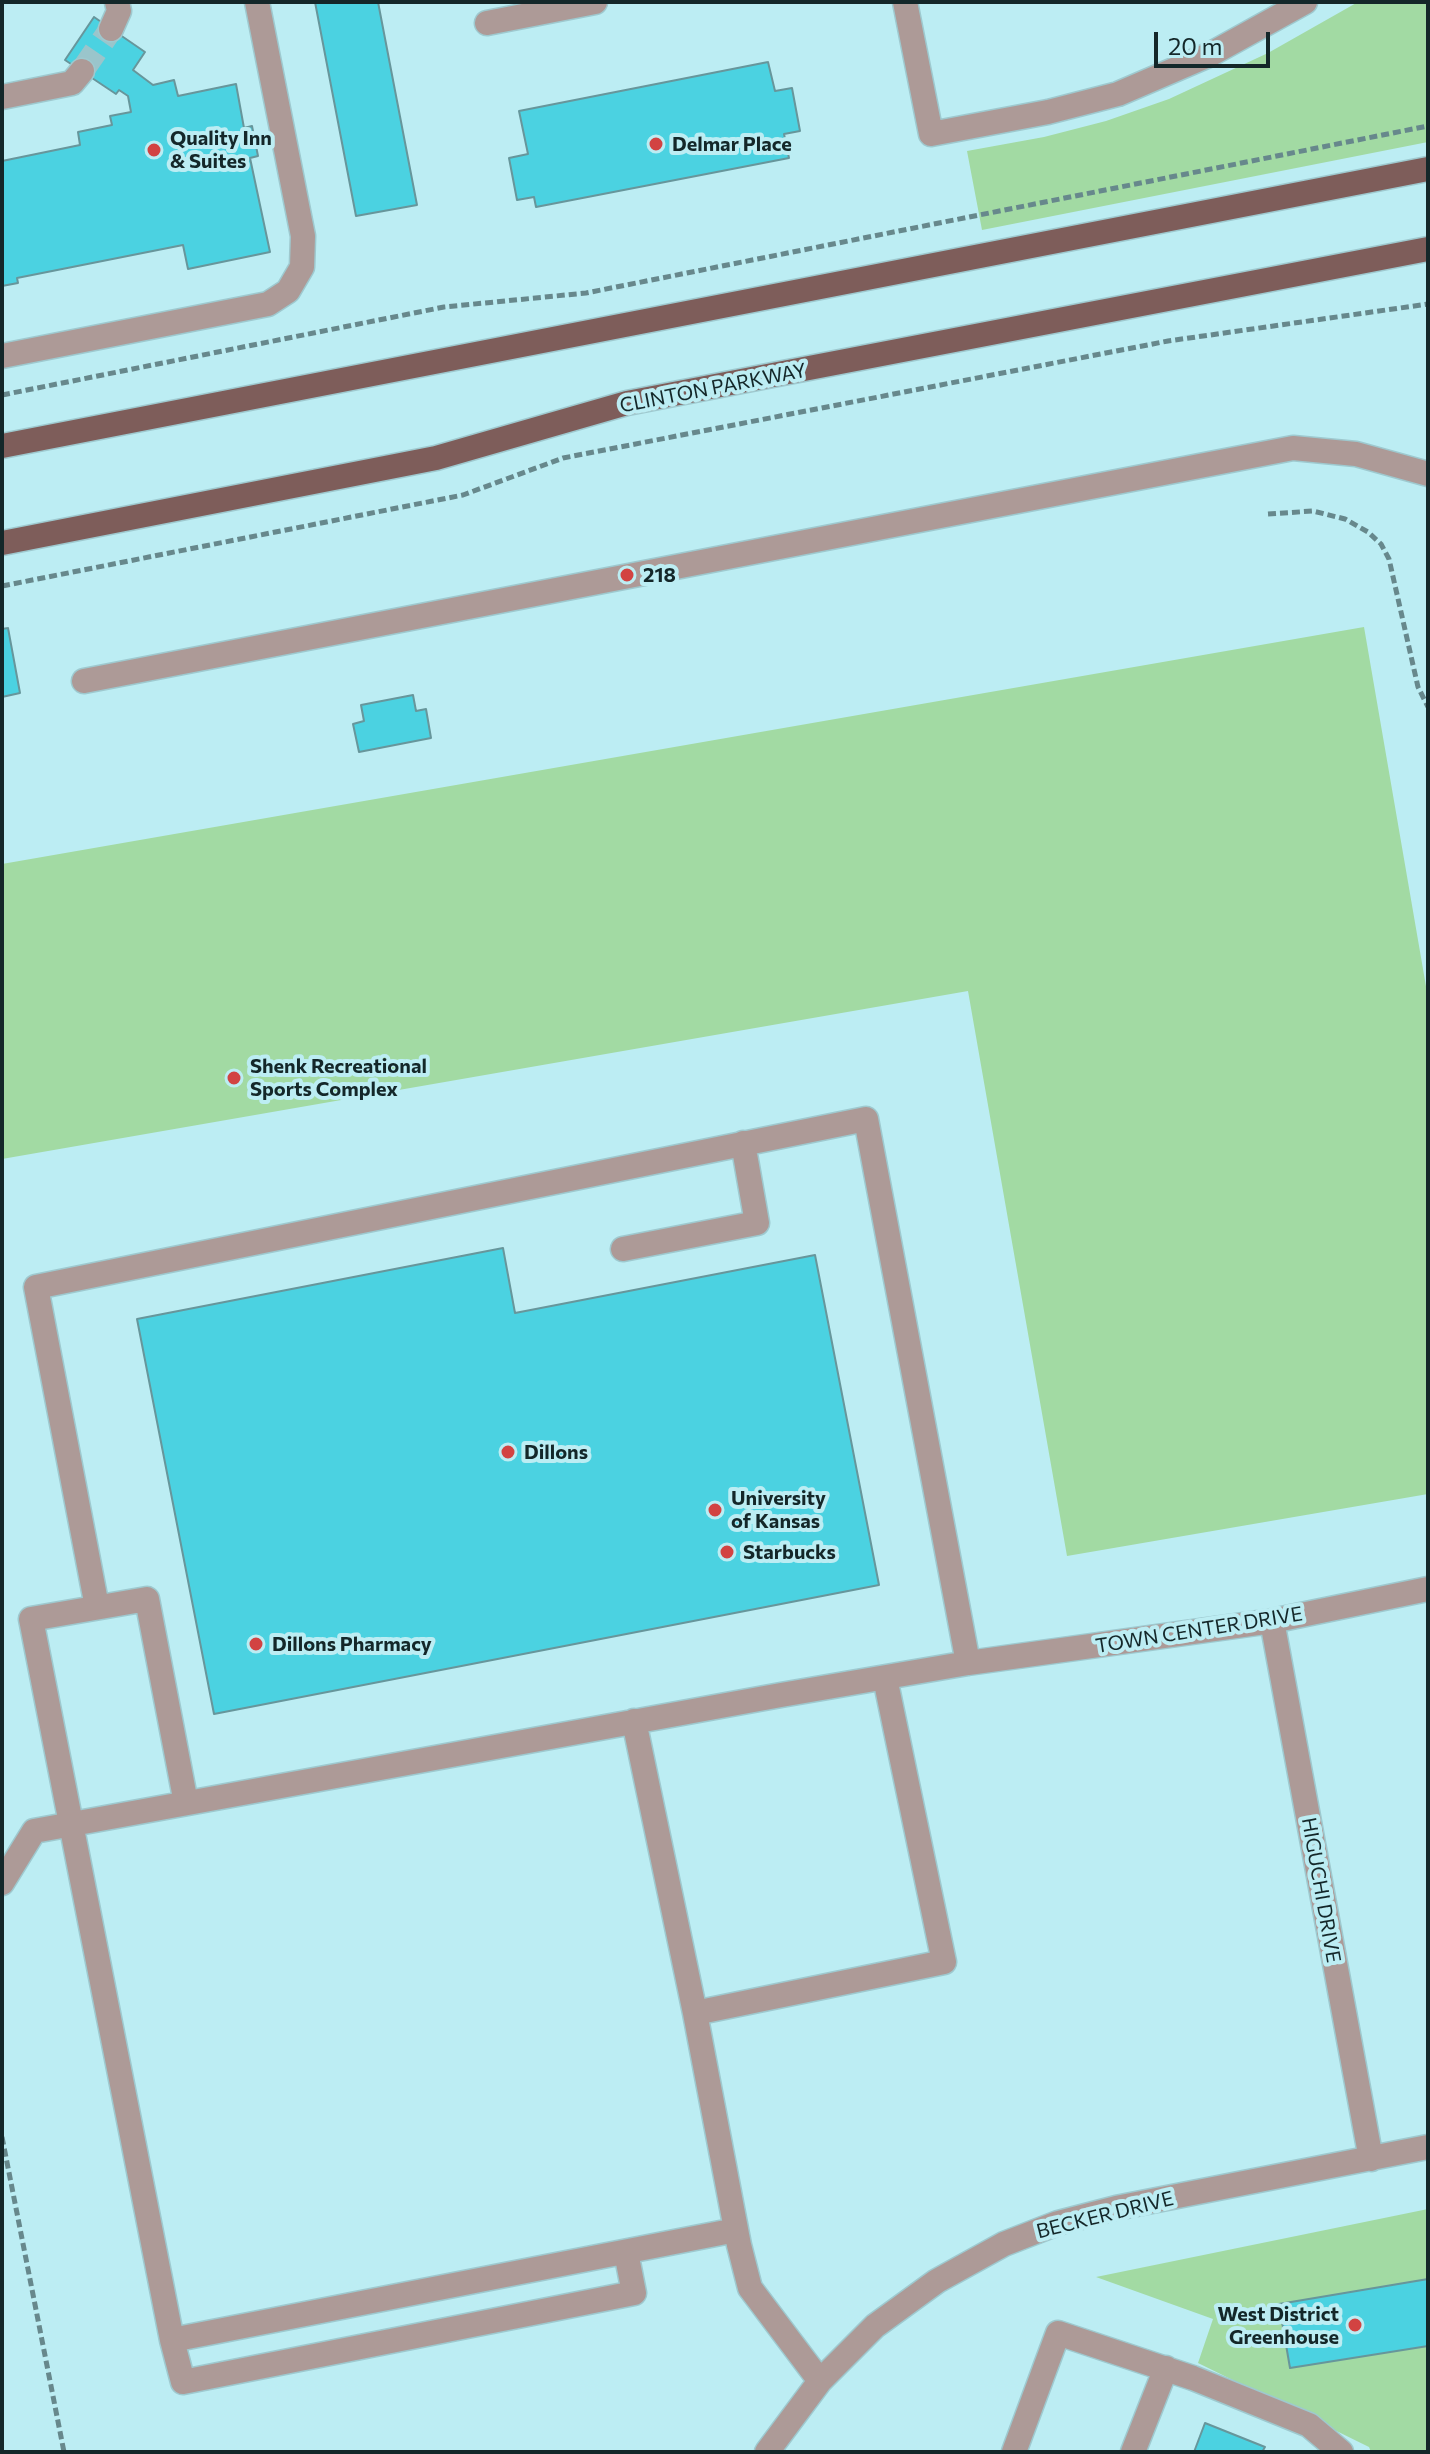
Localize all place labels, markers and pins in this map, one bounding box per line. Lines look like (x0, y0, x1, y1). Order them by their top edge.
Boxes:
place label: Quality Inn & Suites (170, 126, 272, 173)
place label: Delmar Place (672, 132, 792, 156)
marker: Delmar Place (647, 135, 665, 153)
marker: Quality Inn & Suites (145, 141, 163, 159)
place label: 218 (643, 563, 676, 587)
marker: 218 (618, 566, 636, 584)
place label: Shenk Recreational Sports Complex (250, 1054, 427, 1101)
marker: Shenk Recreational Sports Complex (225, 1069, 243, 1087)
place label: Dillons (524, 1440, 588, 1464)
marker: Dillons (499, 1443, 517, 1461)
place label: University of Kansas (731, 1486, 826, 1533)
marker: University of Kansas (706, 1501, 724, 1519)
place label: Starbucks (743, 1540, 836, 1564)
marker: Starbucks (718, 1543, 736, 1561)
place label: Dillons Pharmacy (272, 1632, 432, 1656)
marker: Dillons Pharmacy (247, 1635, 265, 1653)
place label: West District Greenhouse (1218, 2302, 1339, 2349)
marker: West District Greenhouse (1346, 2316, 1364, 2334)

